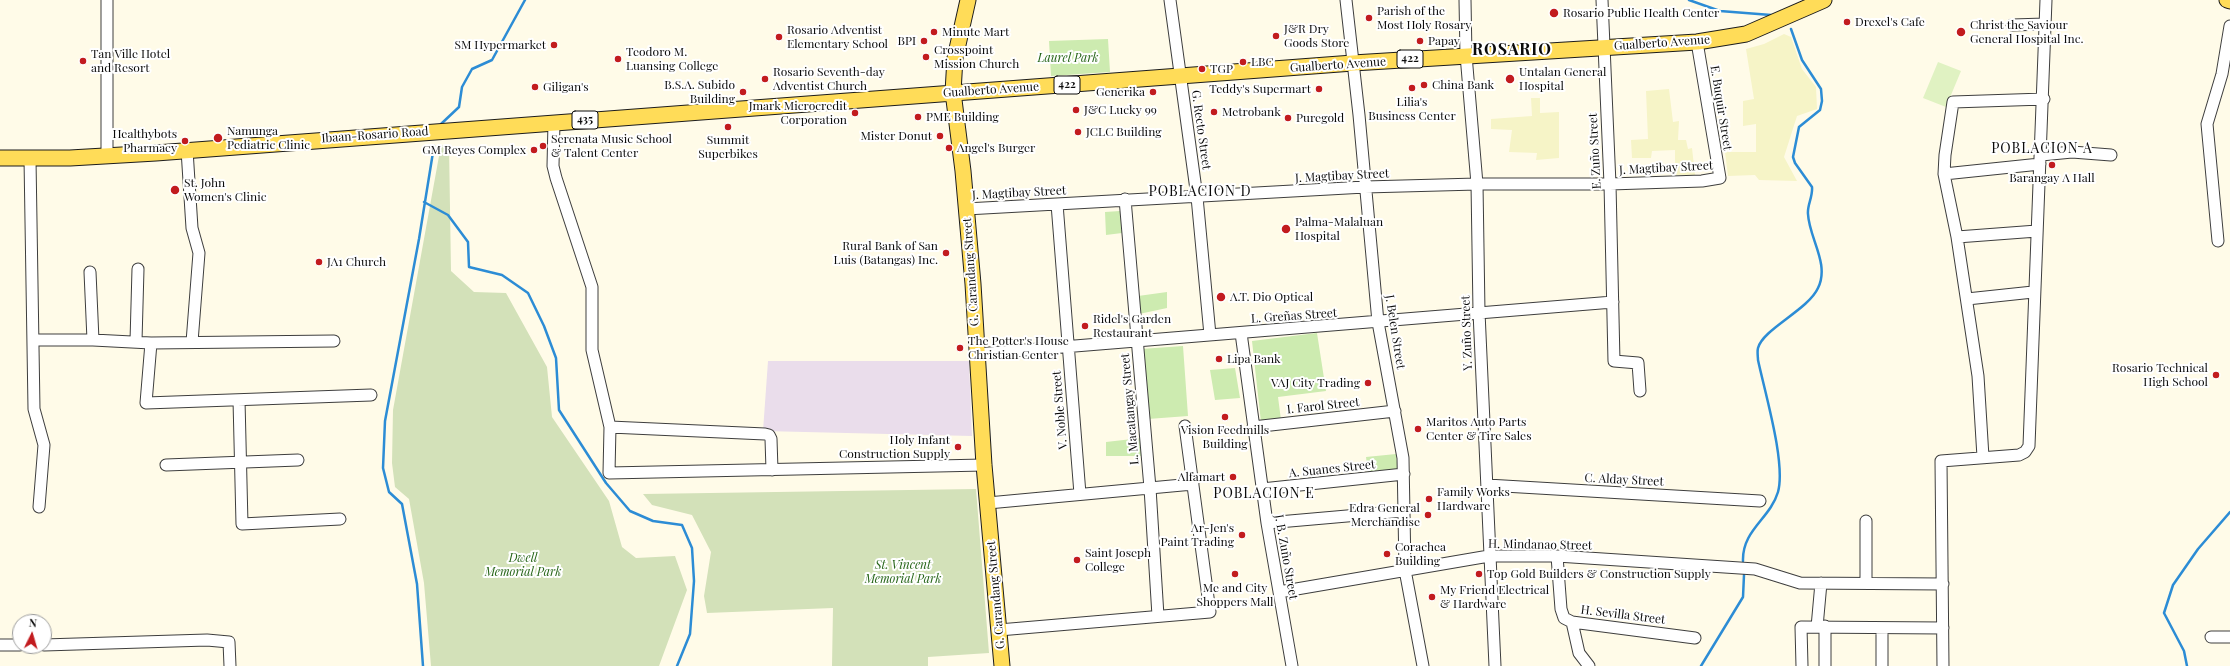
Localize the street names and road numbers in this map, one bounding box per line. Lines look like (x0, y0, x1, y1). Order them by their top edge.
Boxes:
street label: Gualberto Avenue (1613, 32, 1711, 54)
road number: 422 (1397, 50, 1423, 68)
street label: Gualberto Avenue (1289, 54, 1387, 76)
street label: E. Buquir Street (1707, 65, 1735, 151)
road number: 422 (1054, 76, 1080, 94)
street label: Gualberto Avenue (942, 79, 1040, 101)
street label: G. Recto Street (1188, 89, 1214, 171)
road number: 435 (572, 111, 598, 129)
street label: E. Zuño Street (1586, 113, 1604, 189)
street label: Ibaan-Rosario Road (321, 124, 429, 146)
street label: J. Magtibay Street (1619, 158, 1713, 178)
street label: J. Magtibay Street (1295, 166, 1389, 186)
street label: J. Magtibay Street (972, 183, 1066, 203)
street label: G. Carandang Street (960, 217, 982, 327)
street label: J. Belen Street (1382, 294, 1408, 370)
street label: Y. Zuño Street (1458, 295, 1476, 371)
street label: L. Greñas Street (1250, 306, 1338, 326)
street label: L. Macatangay Street (1118, 353, 1142, 465)
street label: V. Noble Street (1049, 370, 1071, 450)
street label: I. Farol Street (1286, 395, 1360, 417)
street label: A. Suanes Street (1288, 457, 1376, 481)
street label: C. Alday Street (1584, 471, 1664, 489)
street label: J. B. Zuño Street (1271, 513, 1301, 601)
street label: H. Mindanao Street (1488, 537, 1592, 553)
street label: G. Carandang Street (984, 540, 1008, 650)
street label: H. Sevilla Street (1580, 603, 1666, 627)

